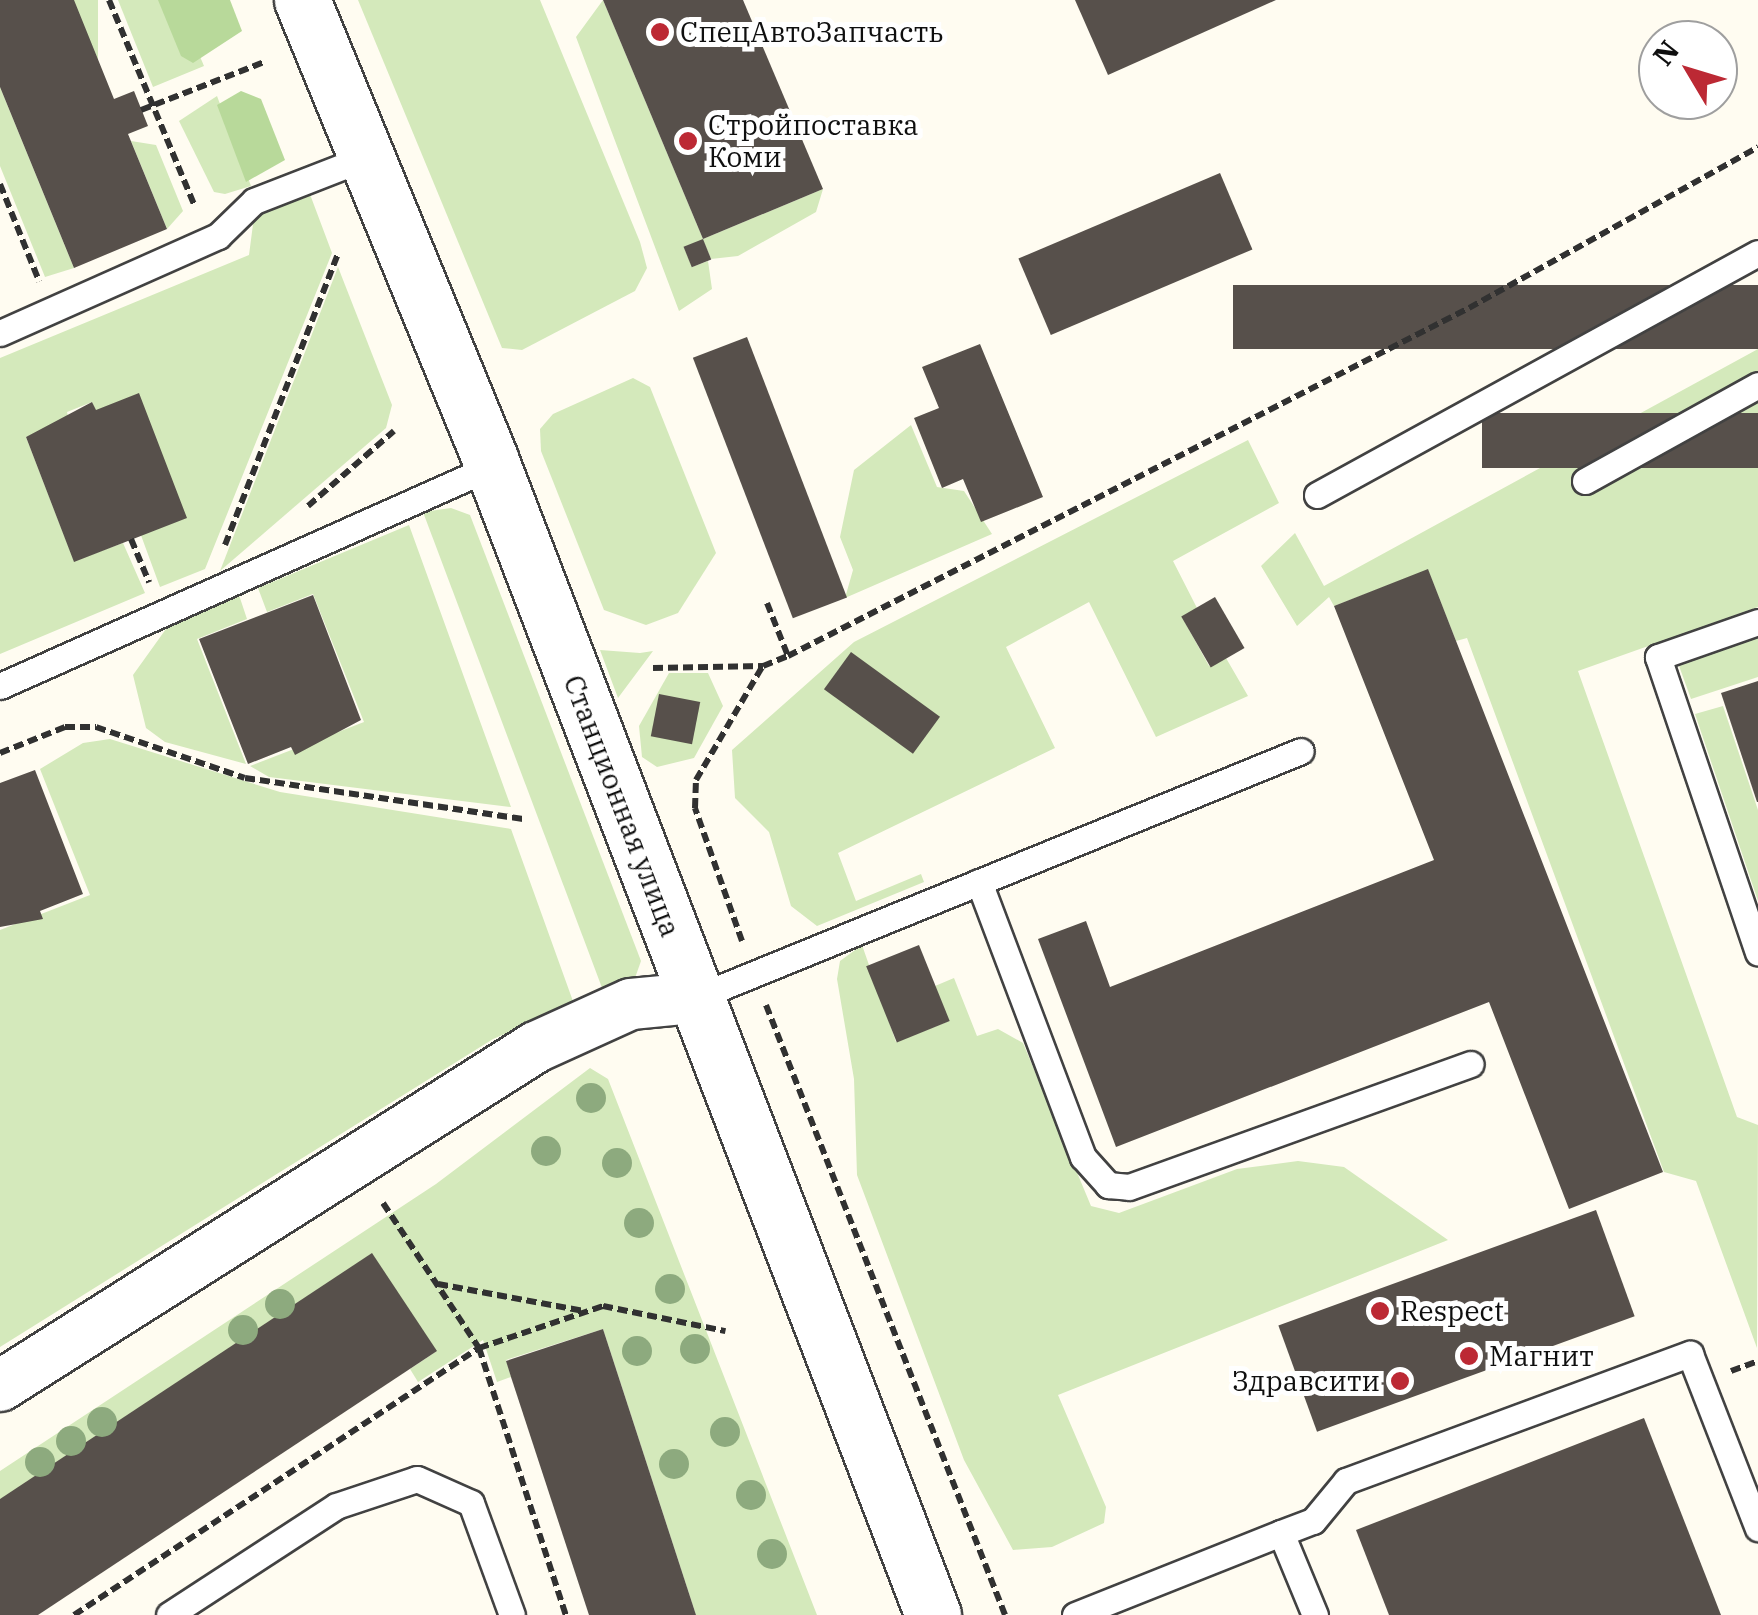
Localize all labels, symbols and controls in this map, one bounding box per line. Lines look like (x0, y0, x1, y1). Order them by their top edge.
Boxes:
place label: СпецАвтоЗапчасть (680, 15, 943, 49)
north arrow (1638, 20, 1738, 120)
marker: СпецАвтоЗапчасть (649, 21, 671, 43)
text: N (1644, 32, 1687, 73)
place label: Стройпоставка Коми (708, 108, 919, 174)
marker: Стройпоставка Коми (677, 130, 699, 152)
street label: Станционная улица (557, 671, 687, 941)
place label: Respect (1400, 1294, 1504, 1328)
marker: Respect (1369, 1300, 1391, 1322)
place label: Магнит (1489, 1339, 1594, 1373)
marker: Магнит (1458, 1345, 1480, 1367)
place label: Здравсити (1232, 1364, 1380, 1398)
marker: Здравсити (1389, 1370, 1411, 1392)

